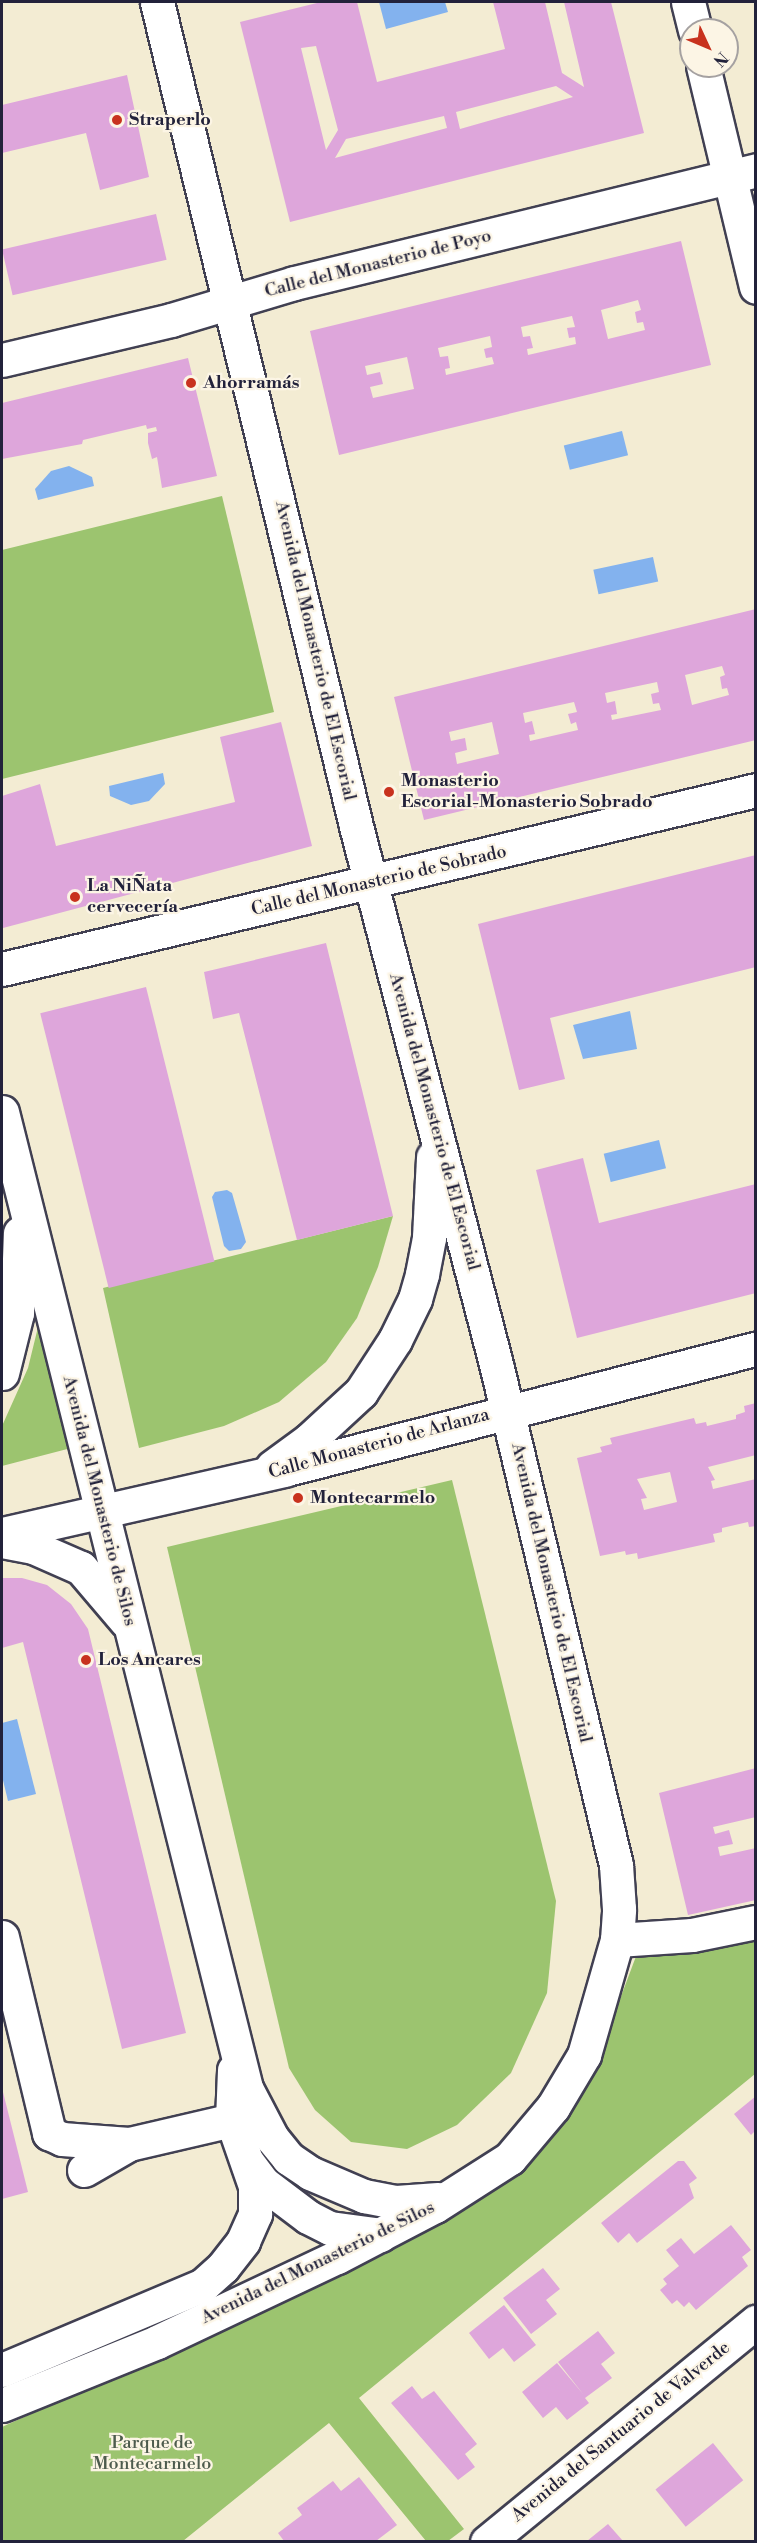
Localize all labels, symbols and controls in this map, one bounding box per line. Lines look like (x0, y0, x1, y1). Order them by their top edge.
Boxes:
north arrow (679, 18, 739, 78)
text: N (709, 48, 732, 71)
place label: Straperlo (129, 109, 211, 131)
marker: Straperlo (110, 113, 124, 127)
street label: Calle del Monasterio de Poyo (262, 225, 494, 303)
place label: Ahorramás (203, 372, 300, 394)
marker: Ahorramás (184, 376, 198, 390)
street label: Avenida del Monasterio de El Escorial (270, 499, 360, 803)
place label: Monasterio Escorial-Monasterio Sobrado (401, 771, 653, 814)
marker: Monasterio Escorial-Monasterio Sobrado (382, 785, 396, 799)
street label: Calle del Monasterio de Sobrado (249, 841, 509, 921)
place label: La NiÑata cervecería (87, 876, 178, 918)
marker: La NiÑata cervecería (68, 890, 82, 904)
street label: Avenida del Monasterio de El Escorial (384, 971, 484, 1273)
street label: Avenida del Monasterio de Silos (57, 1374, 141, 1628)
street label: Calle Monasterio de Arlanza (266, 1404, 492, 1484)
street label: Avenida del Monasterio de El Escorial (506, 1441, 596, 1745)
place label: Montecarmelo (310, 1487, 435, 1509)
marker: Montecarmelo (291, 1491, 305, 1505)
place label: Los Ancares (98, 1649, 201, 1671)
marker: Los Ancares (79, 1653, 93, 1667)
street label: Avenida del Monasterio de Silos (198, 2197, 438, 2329)
street label: Avenida del Santuario de Valverde (507, 2337, 735, 2527)
park label: Parque de Montecarmelo (93, 2433, 211, 2476)

